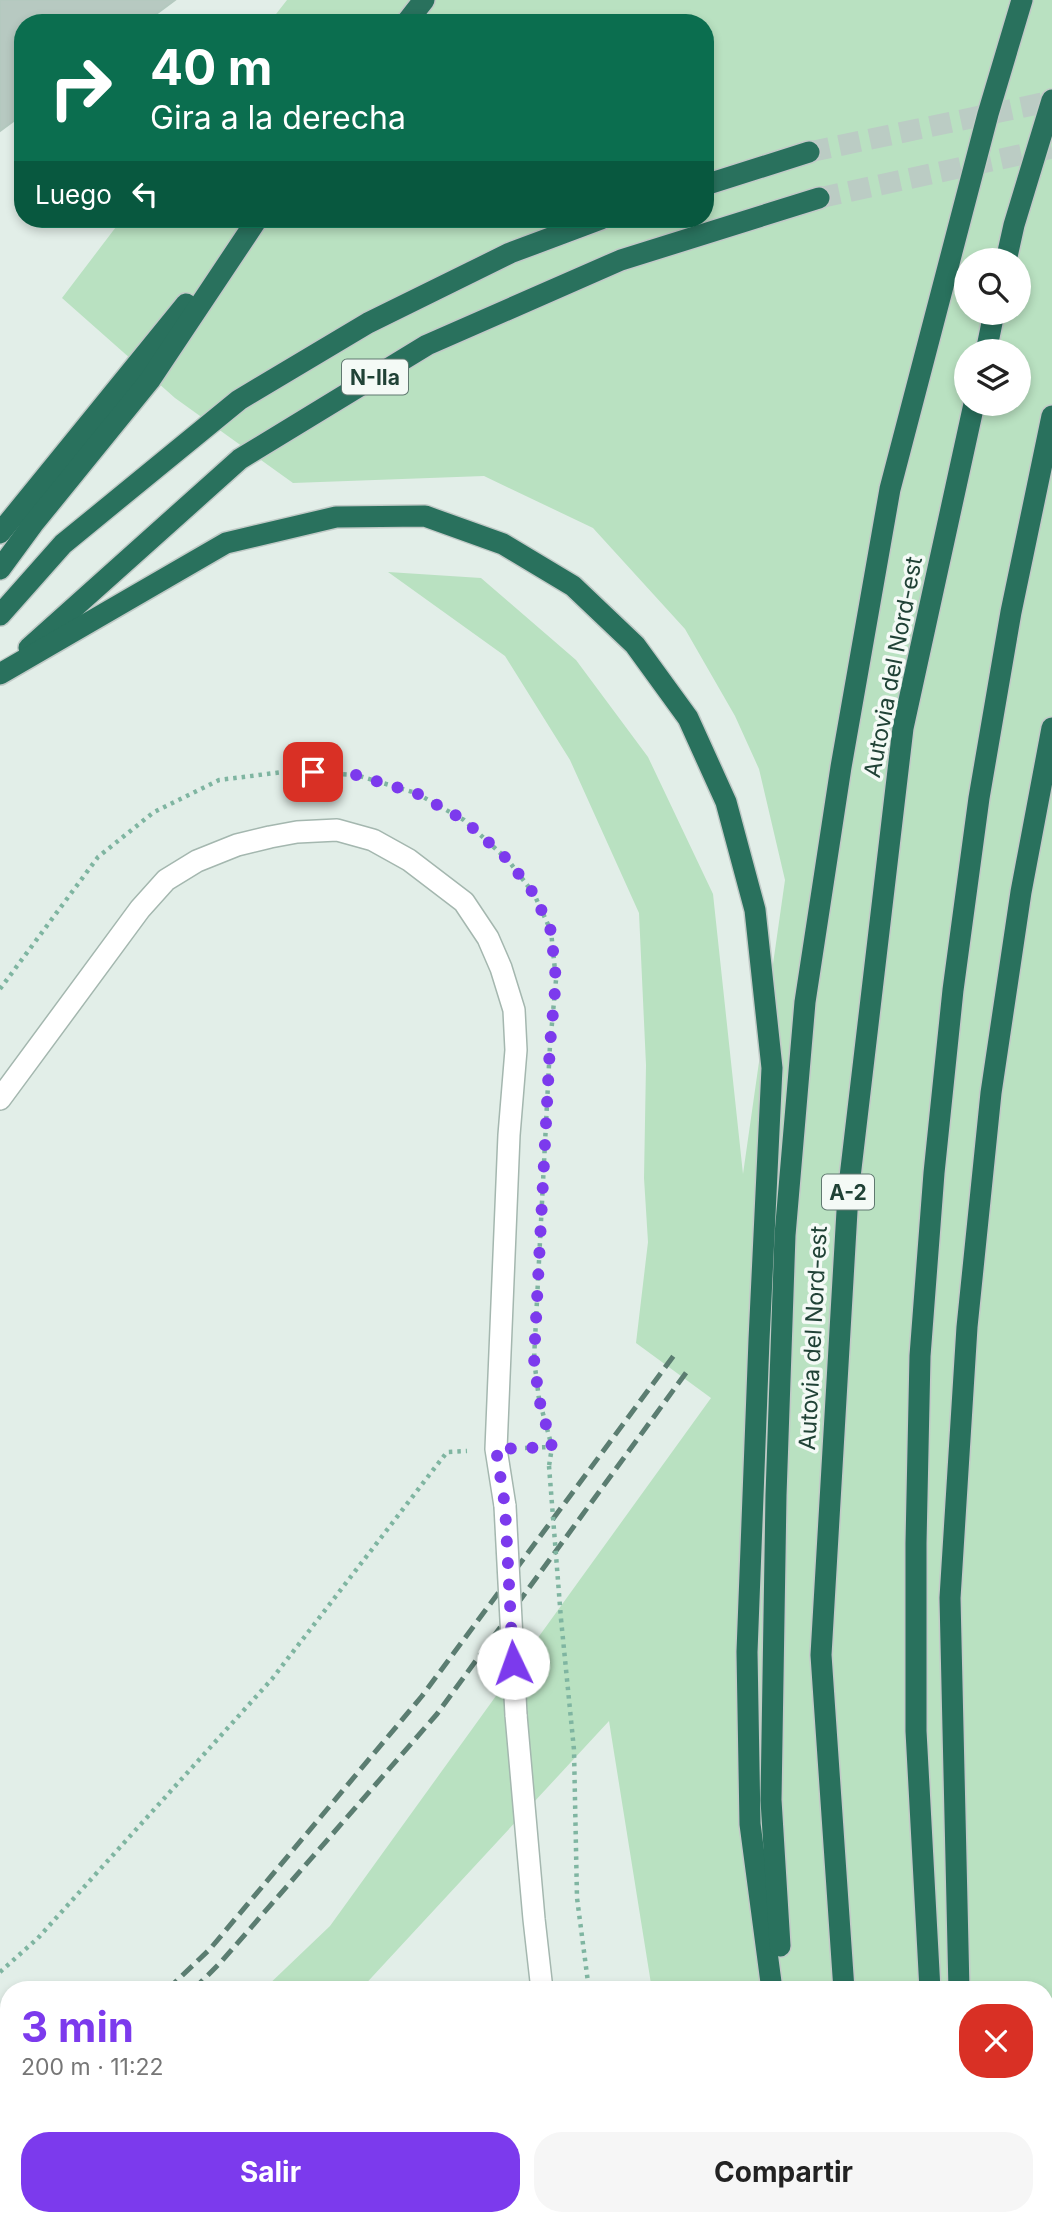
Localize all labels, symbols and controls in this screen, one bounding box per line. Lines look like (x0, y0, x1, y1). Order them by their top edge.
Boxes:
text: 40 m (150, 38, 273, 97)
icon: right (35, 42, 126, 133)
text: Gira a la derecha (150, 98, 406, 137)
icon: left (126, 175, 164, 213)
text: Luego (35, 179, 112, 210)
map controls (954, 248, 1031, 416)
button: search (954, 248, 1031, 325)
button: layers (954, 339, 1031, 416)
road number: N-IIa (342, 360, 408, 394)
street label: Autovia del Nord-est (858, 554, 928, 780)
pin (283, 742, 343, 802)
icon: arrive (294, 753, 332, 791)
road number: A-2 (822, 1174, 874, 1210)
street label: Autovia del Nord-est (793, 1225, 833, 1451)
position arrow (476, 1626, 550, 1700)
text: 3 min (21, 2001, 134, 2052)
button: close (959, 2004, 1033, 2078)
text: 200 m · 11:22 (21, 2053, 164, 2081)
button: Salir (21, 2132, 520, 2212)
button: Compartir (534, 2132, 1033, 2212)

